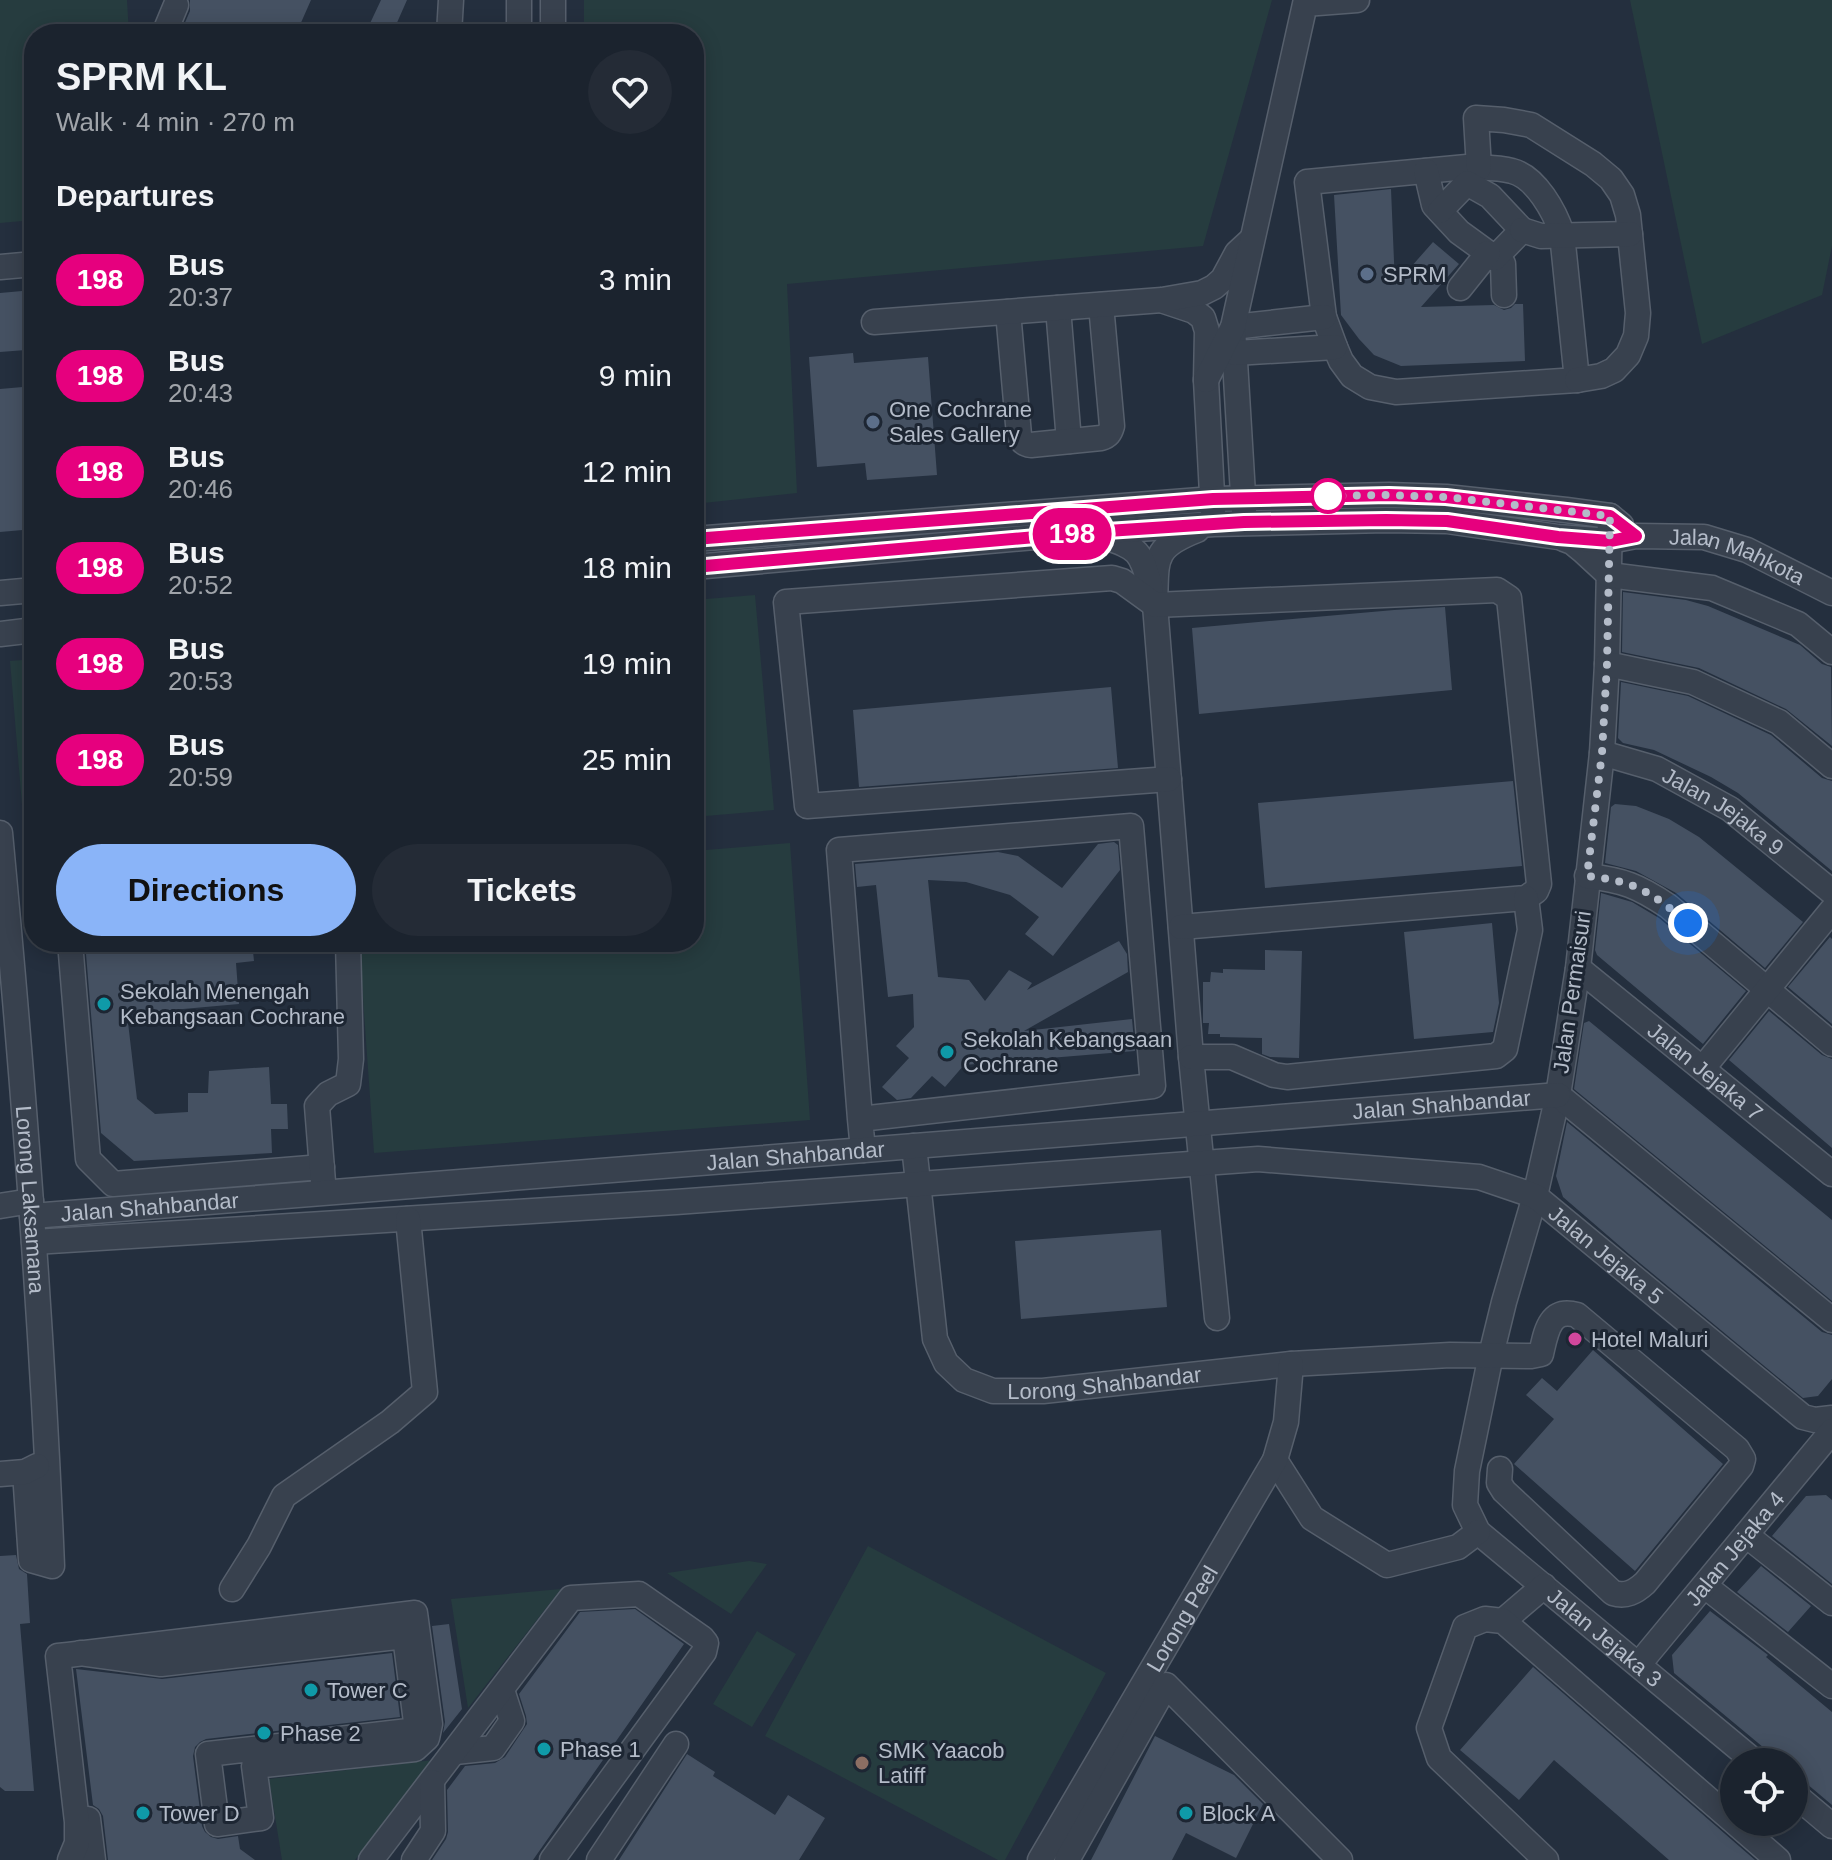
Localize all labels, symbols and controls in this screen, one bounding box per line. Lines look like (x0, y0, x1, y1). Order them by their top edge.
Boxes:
button: heart (588, 50, 672, 134)
text: SPRM KL (56, 56, 227, 98)
text: Walk · 4 min · 270 m (56, 107, 295, 137)
text: Departures (56, 179, 214, 212)
text: Bus (168, 248, 225, 281)
place label: SPRM (1383, 262, 1447, 287)
text: 3 min (599, 263, 672, 296)
text: 198 (77, 264, 123, 295)
marker: SPRM (1358, 265, 1376, 283)
text: 20:37 (168, 282, 233, 312)
text: Bus (168, 344, 225, 377)
text: 9 min (599, 359, 672, 392)
text: 198 (77, 360, 123, 391)
text: 20:43 (168, 378, 233, 408)
place label: One Cochrane Sales Gallery (889, 397, 1032, 447)
marker: One Cochrane Sales Gallery (864, 413, 882, 431)
text: Bus (168, 440, 225, 473)
text: 12 min (582, 455, 672, 488)
text: 198 (77, 456, 123, 487)
text: 20:46 (168, 474, 233, 504)
unlabelled marker (1311, 479, 1345, 513)
line badge: 198 (1026, 508, 1118, 560)
text: 198 (1049, 518, 1095, 549)
street label: Jalan Mahkota (1669, 524, 1810, 590)
text: Bus (168, 536, 225, 569)
text: 18 min (582, 551, 672, 584)
text: 198 (77, 552, 123, 583)
text: 20:52 (168, 570, 233, 600)
text: Bus (168, 632, 225, 665)
text: 19 min (582, 647, 672, 680)
text: 198 (77, 648, 123, 679)
text: 20:53 (168, 666, 233, 696)
text: Bus (168, 728, 225, 761)
text: 25 min (582, 743, 672, 776)
text: 198 (77, 744, 123, 775)
text: 20:59 (168, 762, 233, 792)
street label: Jalan Jejaka 9 (1658, 762, 1789, 860)
button: Directions (56, 844, 356, 936)
button: Tickets (372, 844, 672, 936)
your location (1668, 903, 1708, 943)
street label: Jalan Permaisuri (1548, 909, 1596, 1075)
place label: Sekolah Menengah Kebangsaan Cochrane (120, 979, 345, 1029)
marker: Sekolah Menengah Kebangsaan Cochrane (95, 995, 113, 1013)
street label: Jalan Jejaka 7 (1643, 1017, 1768, 1125)
place label: Sekolah Kebangsaan Cochrane (963, 1027, 1172, 1077)
marker: Sekolah Kebangsaan Cochrane (938, 1043, 956, 1061)
street label: Jalan Shahbandar (1351, 1085, 1532, 1124)
street label: Lorong Laksamana (11, 1105, 50, 1295)
street label: Jalan Shahbandar (706, 1136, 886, 1175)
street label: Jalan Shahbandar (60, 1187, 240, 1226)
street label: Jalan Jejaka 5 (1544, 1200, 1668, 1309)
place label: Hotel Maluri (1591, 1327, 1708, 1352)
marker: Hotel Maluri (1566, 1330, 1584, 1348)
street label: Lorong Shahbandar (1007, 1361, 1202, 1404)
street label: Jalan Jejaka 4 (1680, 1486, 1789, 1611)
street label: Lorong Peel (1141, 1561, 1223, 1676)
street label: Jalan Jejaka 3 (1543, 1583, 1667, 1692)
place label: Tower C (327, 1678, 408, 1703)
marker: Tower C (302, 1681, 320, 1699)
place label: Phase 2 (280, 1721, 361, 1746)
marker: Phase 2 (255, 1724, 273, 1742)
place label: Phase 1 (560, 1737, 641, 1762)
place label: SMK Yaacob Latiff (878, 1738, 1004, 1788)
marker: Phase 1 (535, 1740, 553, 1758)
map controls (1720, 1748, 1808, 1836)
button: locate (1720, 1748, 1808, 1836)
marker: SMK Yaacob Latiff (853, 1754, 871, 1772)
place label: Tower D (159, 1801, 240, 1826)
place label: Block A (1202, 1801, 1276, 1826)
marker: Tower D (134, 1804, 152, 1822)
marker: Block A (1177, 1804, 1195, 1822)

